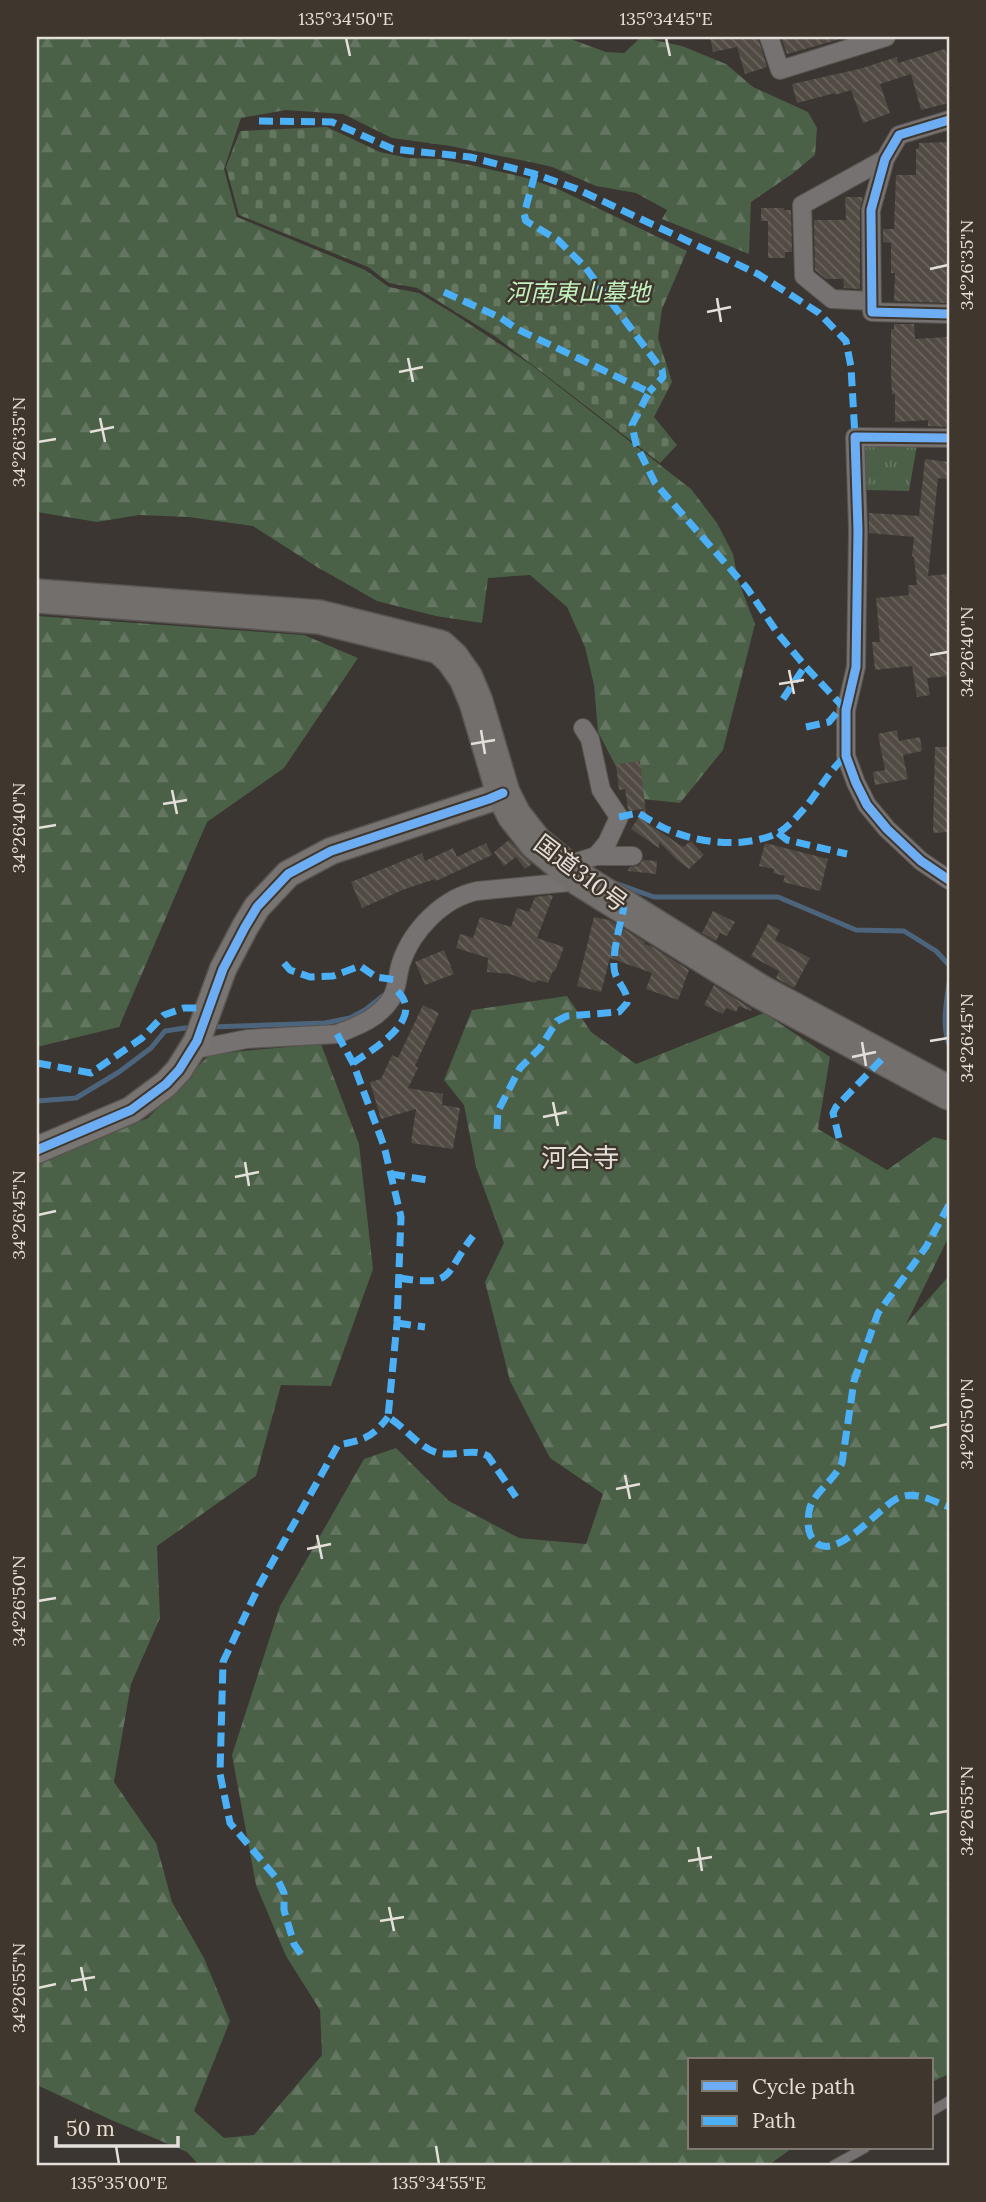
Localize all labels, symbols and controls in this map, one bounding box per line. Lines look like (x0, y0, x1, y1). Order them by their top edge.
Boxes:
text: 135°34'50"E (298, 7, 394, 30)
text: 135°34'45"E (619, 7, 713, 30)
text: 34°26'35"N (955, 220, 978, 310)
park label: 河南東山墓地 (506, 277, 653, 308)
text: 34°26'35"N (7, 397, 30, 487)
text: 34°26'40"N (955, 607, 978, 697)
text: 34°26'40"N (7, 783, 30, 873)
street label: 国道310号 (528, 828, 634, 918)
text: 34°26'45"N (955, 993, 978, 1083)
district label: 河合寺 (541, 1141, 619, 1174)
text: 34°26'45"N (7, 1170, 30, 1260)
text: 34°26'50"N (955, 1378, 978, 1470)
text: 34°26'50"N (7, 1555, 30, 1647)
text: 34°26'55"N (955, 1766, 978, 1856)
text: 34°26'55"N (7, 1943, 30, 2033)
legend (688, 2058, 934, 2150)
text: Cycle path (752, 2073, 855, 2100)
scale bar (56, 2104, 178, 2148)
text: Path (752, 2107, 796, 2134)
text: 50 m (66, 2115, 115, 2142)
text: 135°35'00"E (70, 2171, 168, 2194)
text: 135°34'55"E (392, 2171, 486, 2194)

